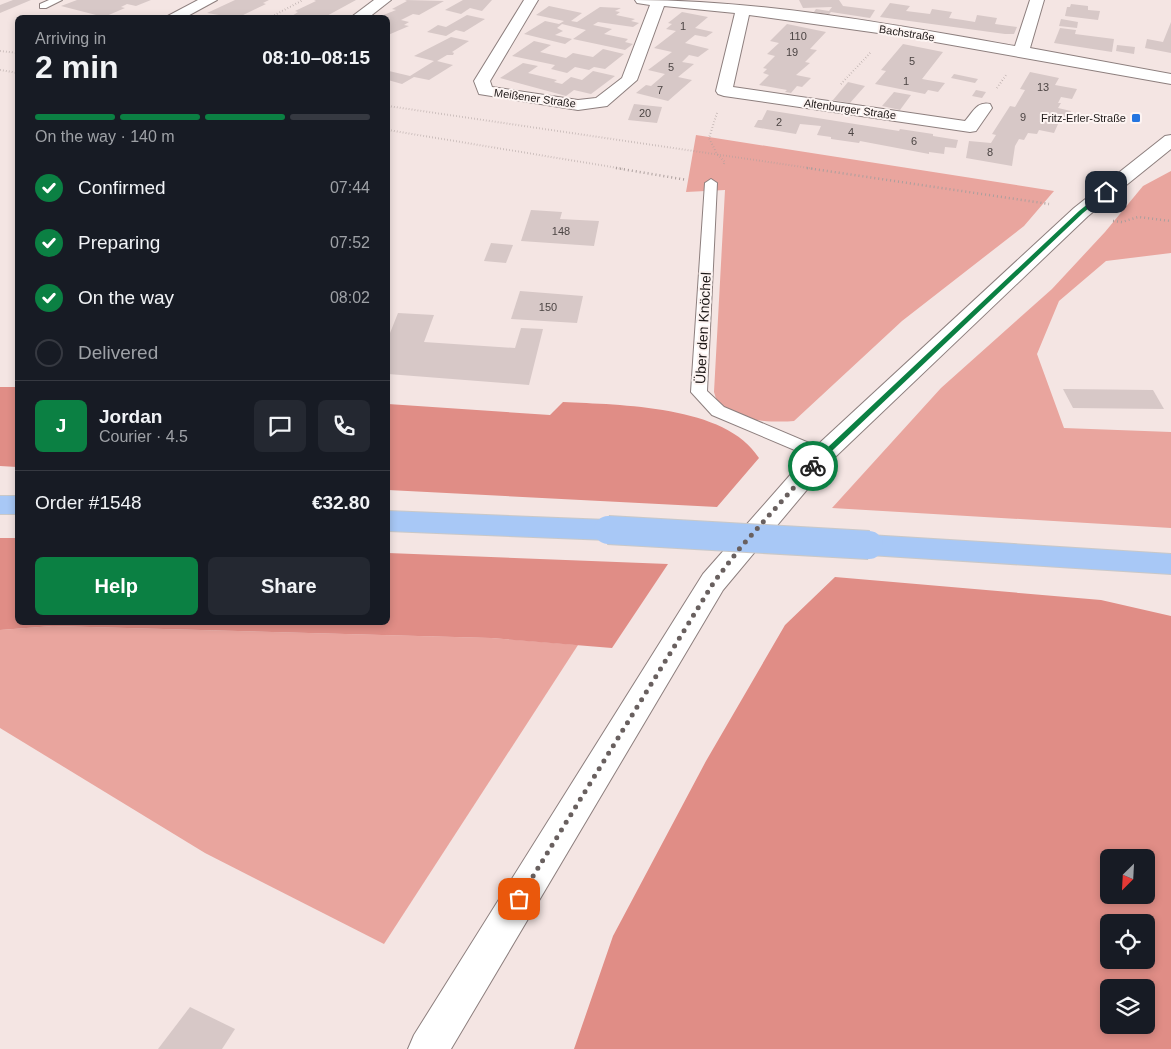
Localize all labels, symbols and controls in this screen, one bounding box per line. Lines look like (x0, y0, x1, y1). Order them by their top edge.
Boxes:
house number: 1 (680, 20, 686, 32)
street label: Bachstraße (878, 23, 936, 43)
text: Arriving in (35, 30, 106, 47)
house number: 110 (789, 30, 807, 42)
house number: 19 (786, 46, 798, 58)
text: 08:10–08:15 (262, 47, 370, 68)
text: 2 min (35, 49, 119, 85)
house number: 5 (909, 55, 915, 67)
house number: 5 (668, 61, 674, 73)
house number: 1 (903, 75, 909, 87)
house number: 13 (1037, 81, 1049, 93)
house number: 7 (657, 84, 663, 96)
street label: Meißener Straße (493, 86, 577, 110)
street label: Altenburger Straße (803, 97, 897, 121)
house number: 20 (639, 107, 651, 119)
house number: 9 (1020, 111, 1026, 123)
place label: Fritz-Erler-Straße (1041, 112, 1126, 124)
marker: Fritz-Erler-Straße (1130, 112, 1142, 124)
house number: 2 (776, 116, 782, 128)
house number: 4 (848, 126, 854, 138)
text: On the way · 140 m (35, 128, 175, 145)
house number: 6 (911, 135, 917, 147)
house number: 8 (987, 146, 993, 158)
pin (1085, 171, 1127, 213)
icon: check (35, 174, 63, 202)
text: Confirmed (78, 177, 166, 198)
icon: home (1092, 178, 1120, 206)
text: 07:44 (330, 179, 370, 196)
house number: 148 (552, 225, 570, 237)
icon: check (35, 229, 63, 257)
text: Preparing (78, 232, 160, 253)
text: 07:52 (330, 234, 370, 251)
street label: Über den Knöchel (691, 272, 714, 384)
icon: check (35, 284, 63, 312)
text: On the way (78, 287, 174, 308)
text: 08:02 (330, 289, 370, 306)
house number: 150 (539, 301, 557, 313)
text: Delivered (78, 342, 158, 363)
button: chat (254, 400, 306, 452)
button: phone (318, 400, 370, 452)
text: Jordan (99, 406, 162, 427)
text: J (56, 415, 66, 436)
text: Courier · 4.5 (99, 428, 188, 445)
courier (788, 441, 838, 491)
icon: bike (799, 452, 827, 480)
text: Order #1548 (35, 492, 142, 513)
text: €32.80 (312, 492, 370, 513)
button: Help (35, 557, 198, 615)
button: Share (208, 557, 370, 615)
north arrow (1100, 849, 1155, 904)
map controls (1100, 849, 1155, 1034)
pin (498, 878, 540, 920)
icon: bag (505, 885, 533, 913)
button: locate (1100, 914, 1155, 969)
button: layers (1100, 979, 1155, 1034)

